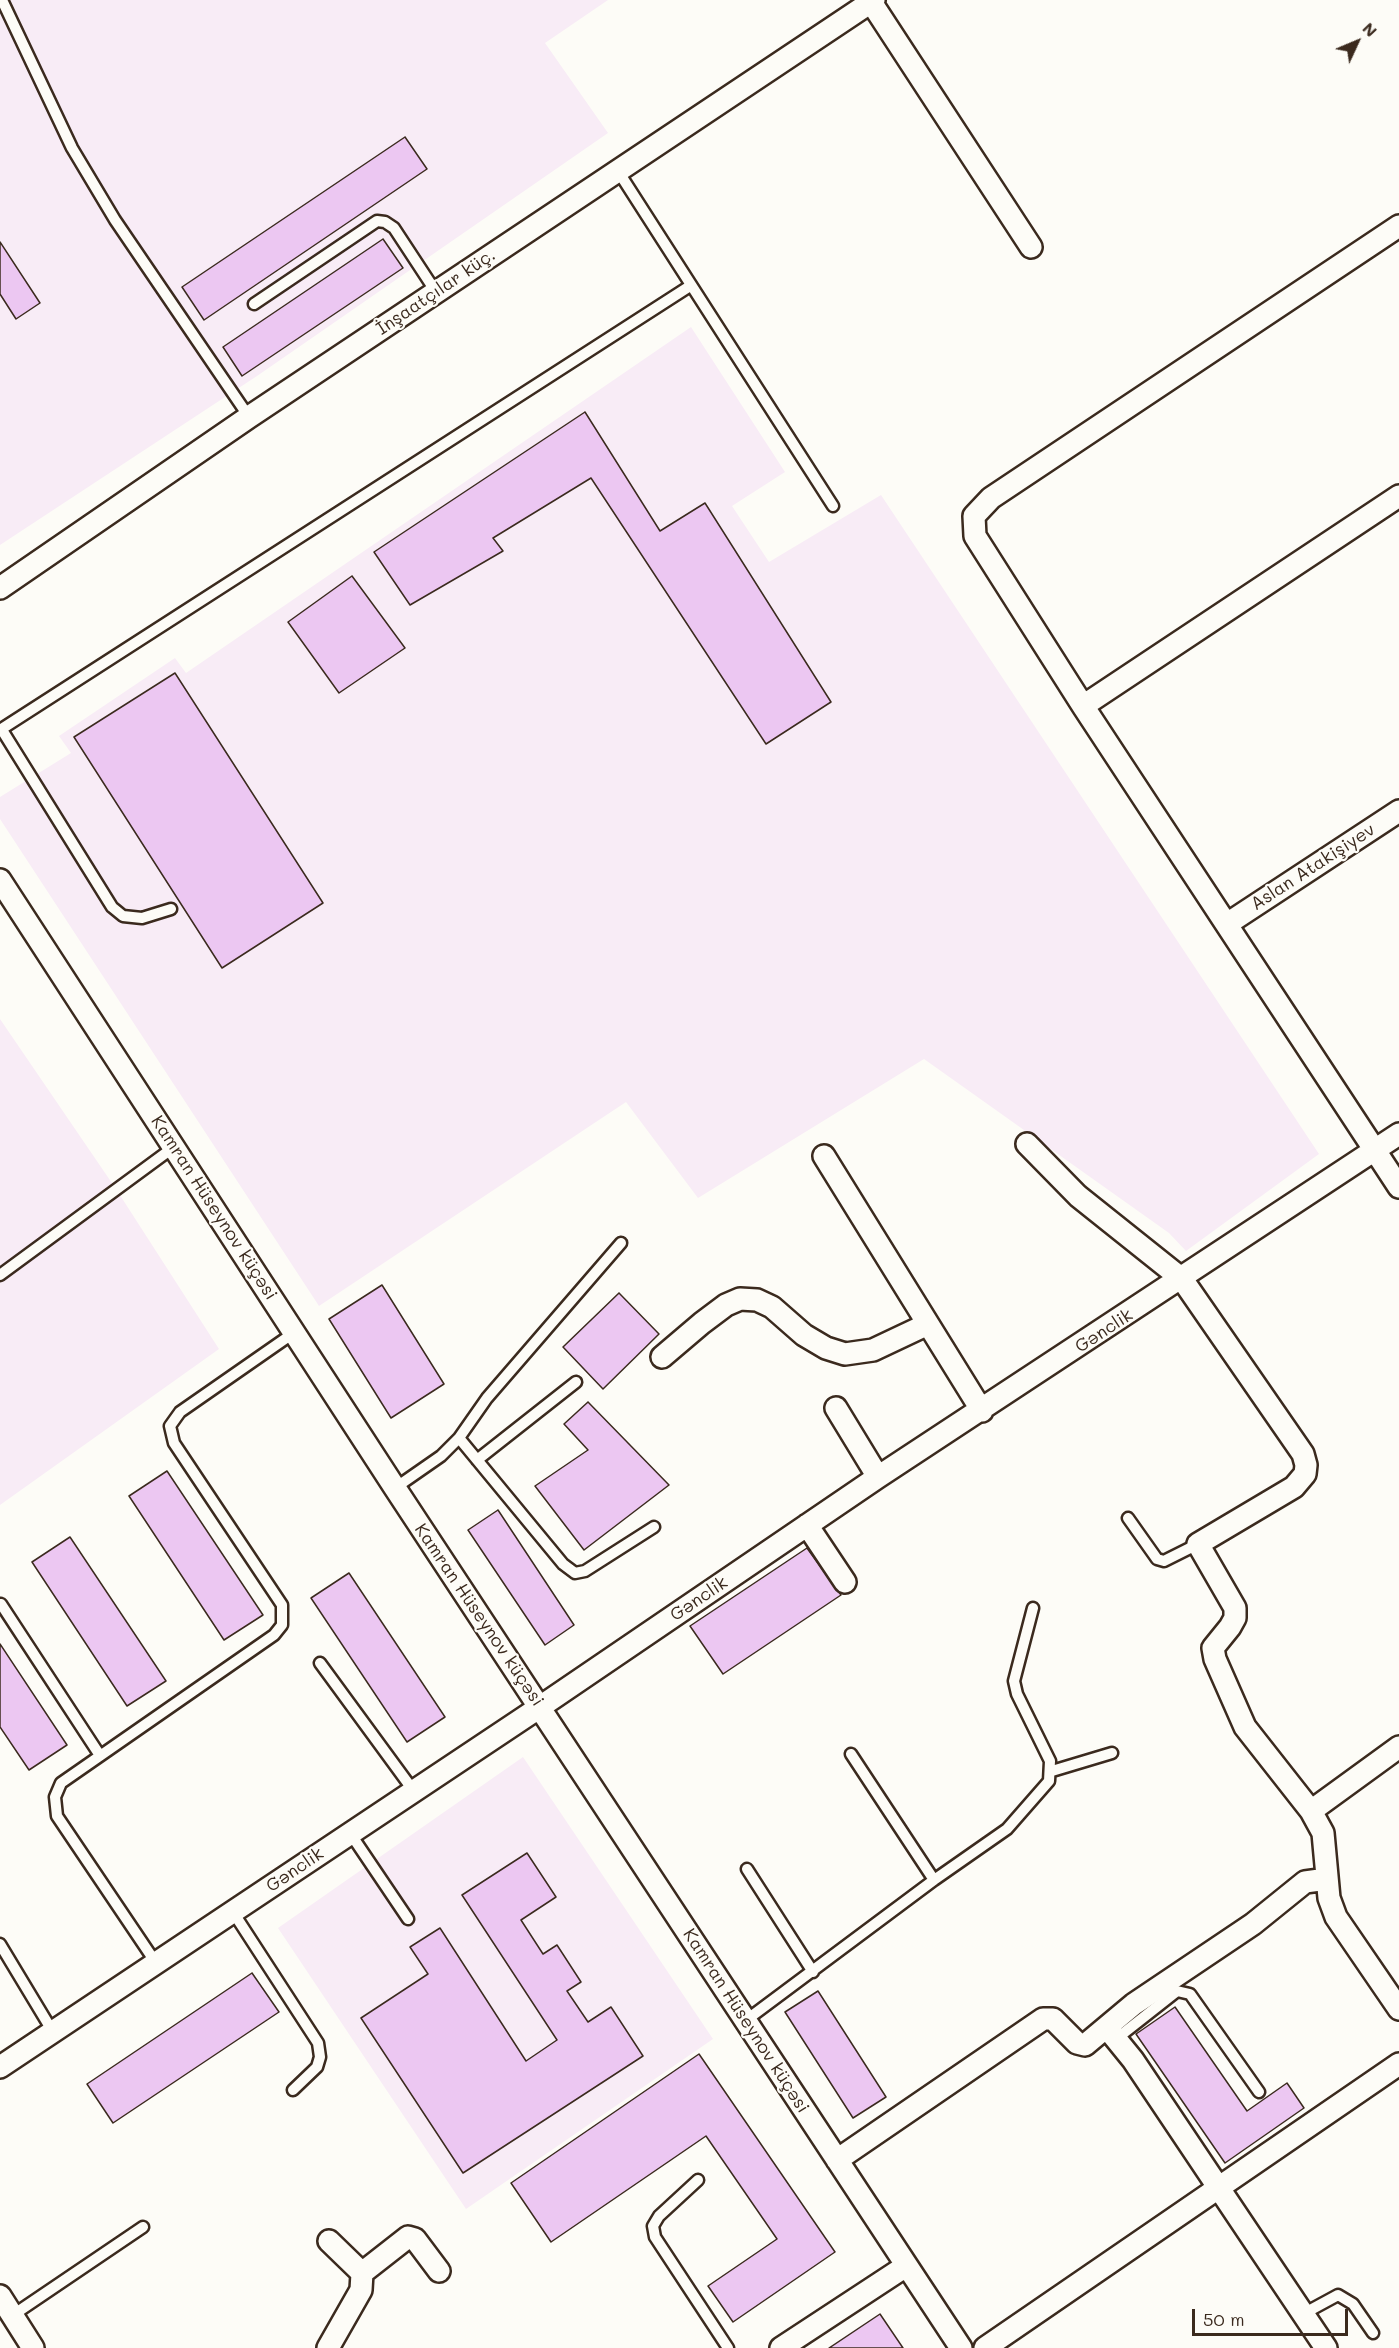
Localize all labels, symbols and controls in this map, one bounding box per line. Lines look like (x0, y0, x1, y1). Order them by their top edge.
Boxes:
north arrow (1327, 12, 1387, 72)
text: N (1359, 17, 1382, 41)
street label: İnşaatçılar küç. (372, 244, 500, 340)
street label: Aslan Atakişiyev (1247, 819, 1379, 915)
street label: Kamran Hüseynov küçəsi (146, 1112, 282, 1304)
street label: Gənclik (1071, 1304, 1137, 1358)
street label: Kamran Hüseynov küçəsi (410, 1520, 548, 1710)
street label: Gənclik (666, 1572, 732, 1626)
street label: Gənclik (262, 1843, 328, 1897)
street label: Kamran Hüseynov küçəsi (678, 1925, 814, 2117)
scale bar (1195, 2297, 1351, 2335)
text: 50 m (1203, 2307, 1245, 2331)

